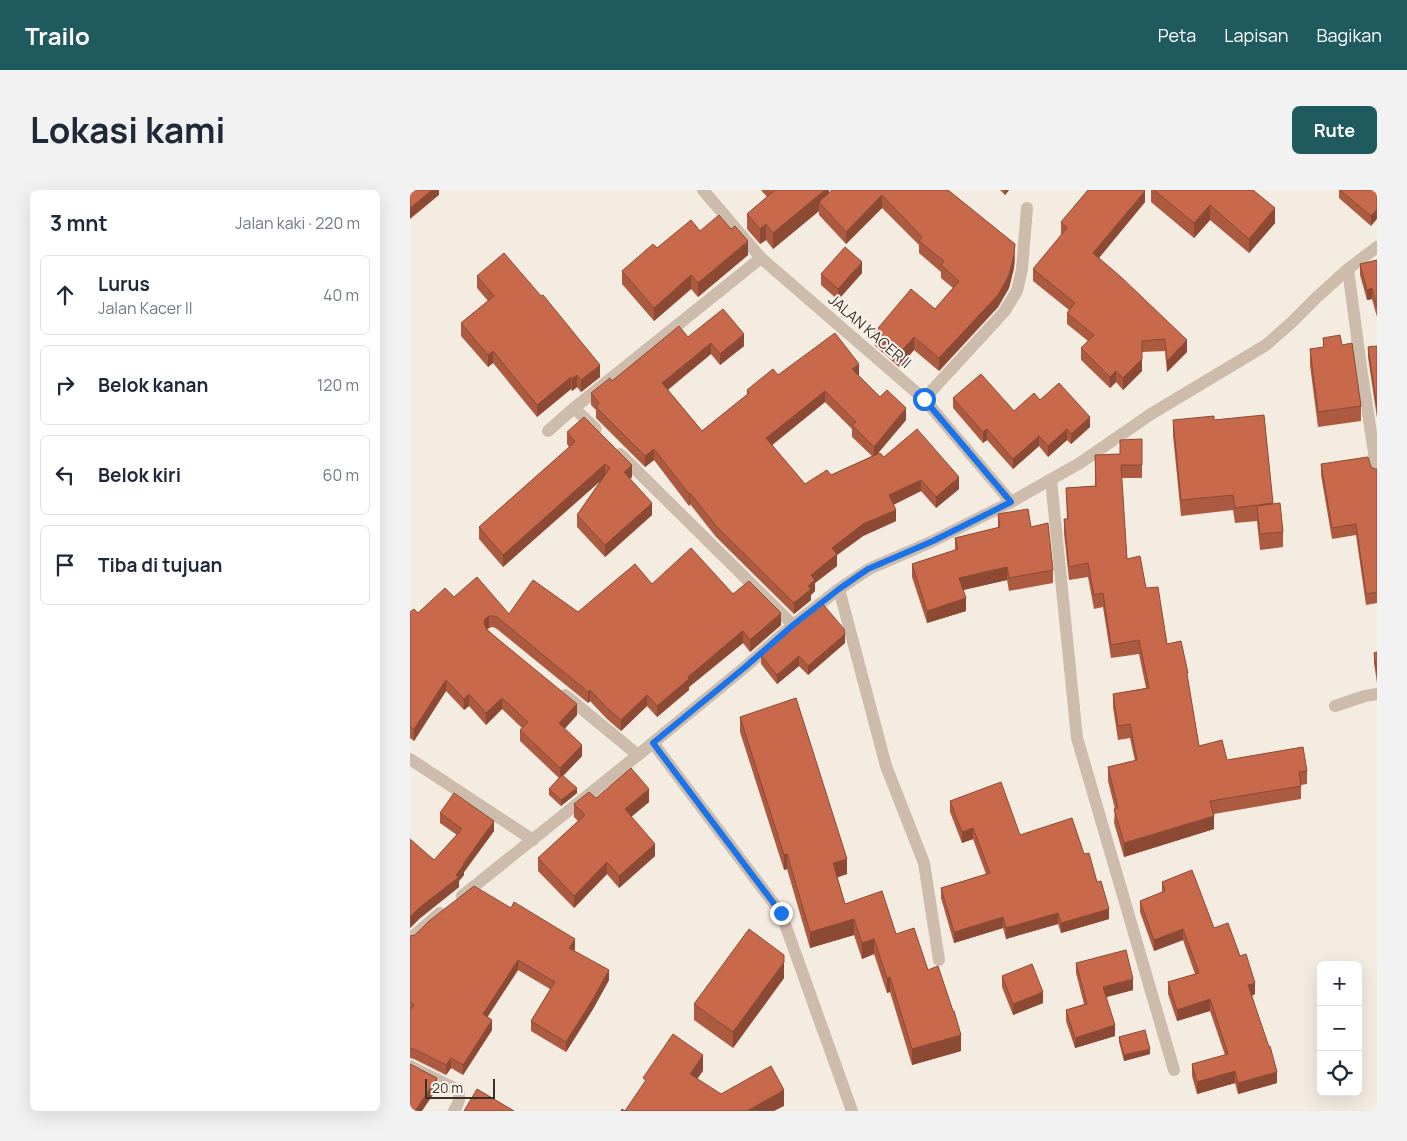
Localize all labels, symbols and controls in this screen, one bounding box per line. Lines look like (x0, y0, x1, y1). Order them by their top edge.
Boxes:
text: Trailo (25, 19, 90, 52)
text: Peta (1158, 23, 1196, 47)
text: Lapisan (1224, 23, 1288, 47)
text: Bagikan (1316, 23, 1382, 47)
text: Lokasi kami (30, 106, 225, 154)
button: Rute (1292, 106, 1377, 154)
text: 3 mnt (50, 209, 108, 237)
text: Jalan kaki · 220 m (235, 212, 360, 234)
text: Lurus (98, 271, 150, 297)
icon: ahead (51, 281, 79, 309)
text: 40 m (323, 284, 359, 306)
street label: JALAN KACER II (824, 289, 916, 373)
text: Jalan Kacer II (98, 297, 192, 319)
icon: right (51, 371, 79, 399)
text: Belok kanan (98, 372, 208, 398)
text: 120 m (317, 374, 359, 396)
route start (913, 388, 936, 411)
icon: left (51, 461, 79, 489)
text: Belok kiri (98, 462, 181, 488)
text: 60 m (323, 464, 359, 486)
icon: arrive (51, 551, 79, 579)
text: Tiba di tujuan (98, 552, 222, 578)
route end (770, 902, 793, 925)
map controls (1317, 961, 1362, 1096)
button: + (1317, 961, 1362, 1006)
button: − (1317, 1006, 1362, 1051)
button: locate (1317, 1051, 1362, 1096)
scale bar (425, 1076, 495, 1099)
text: 20 m (432, 1078, 463, 1097)

